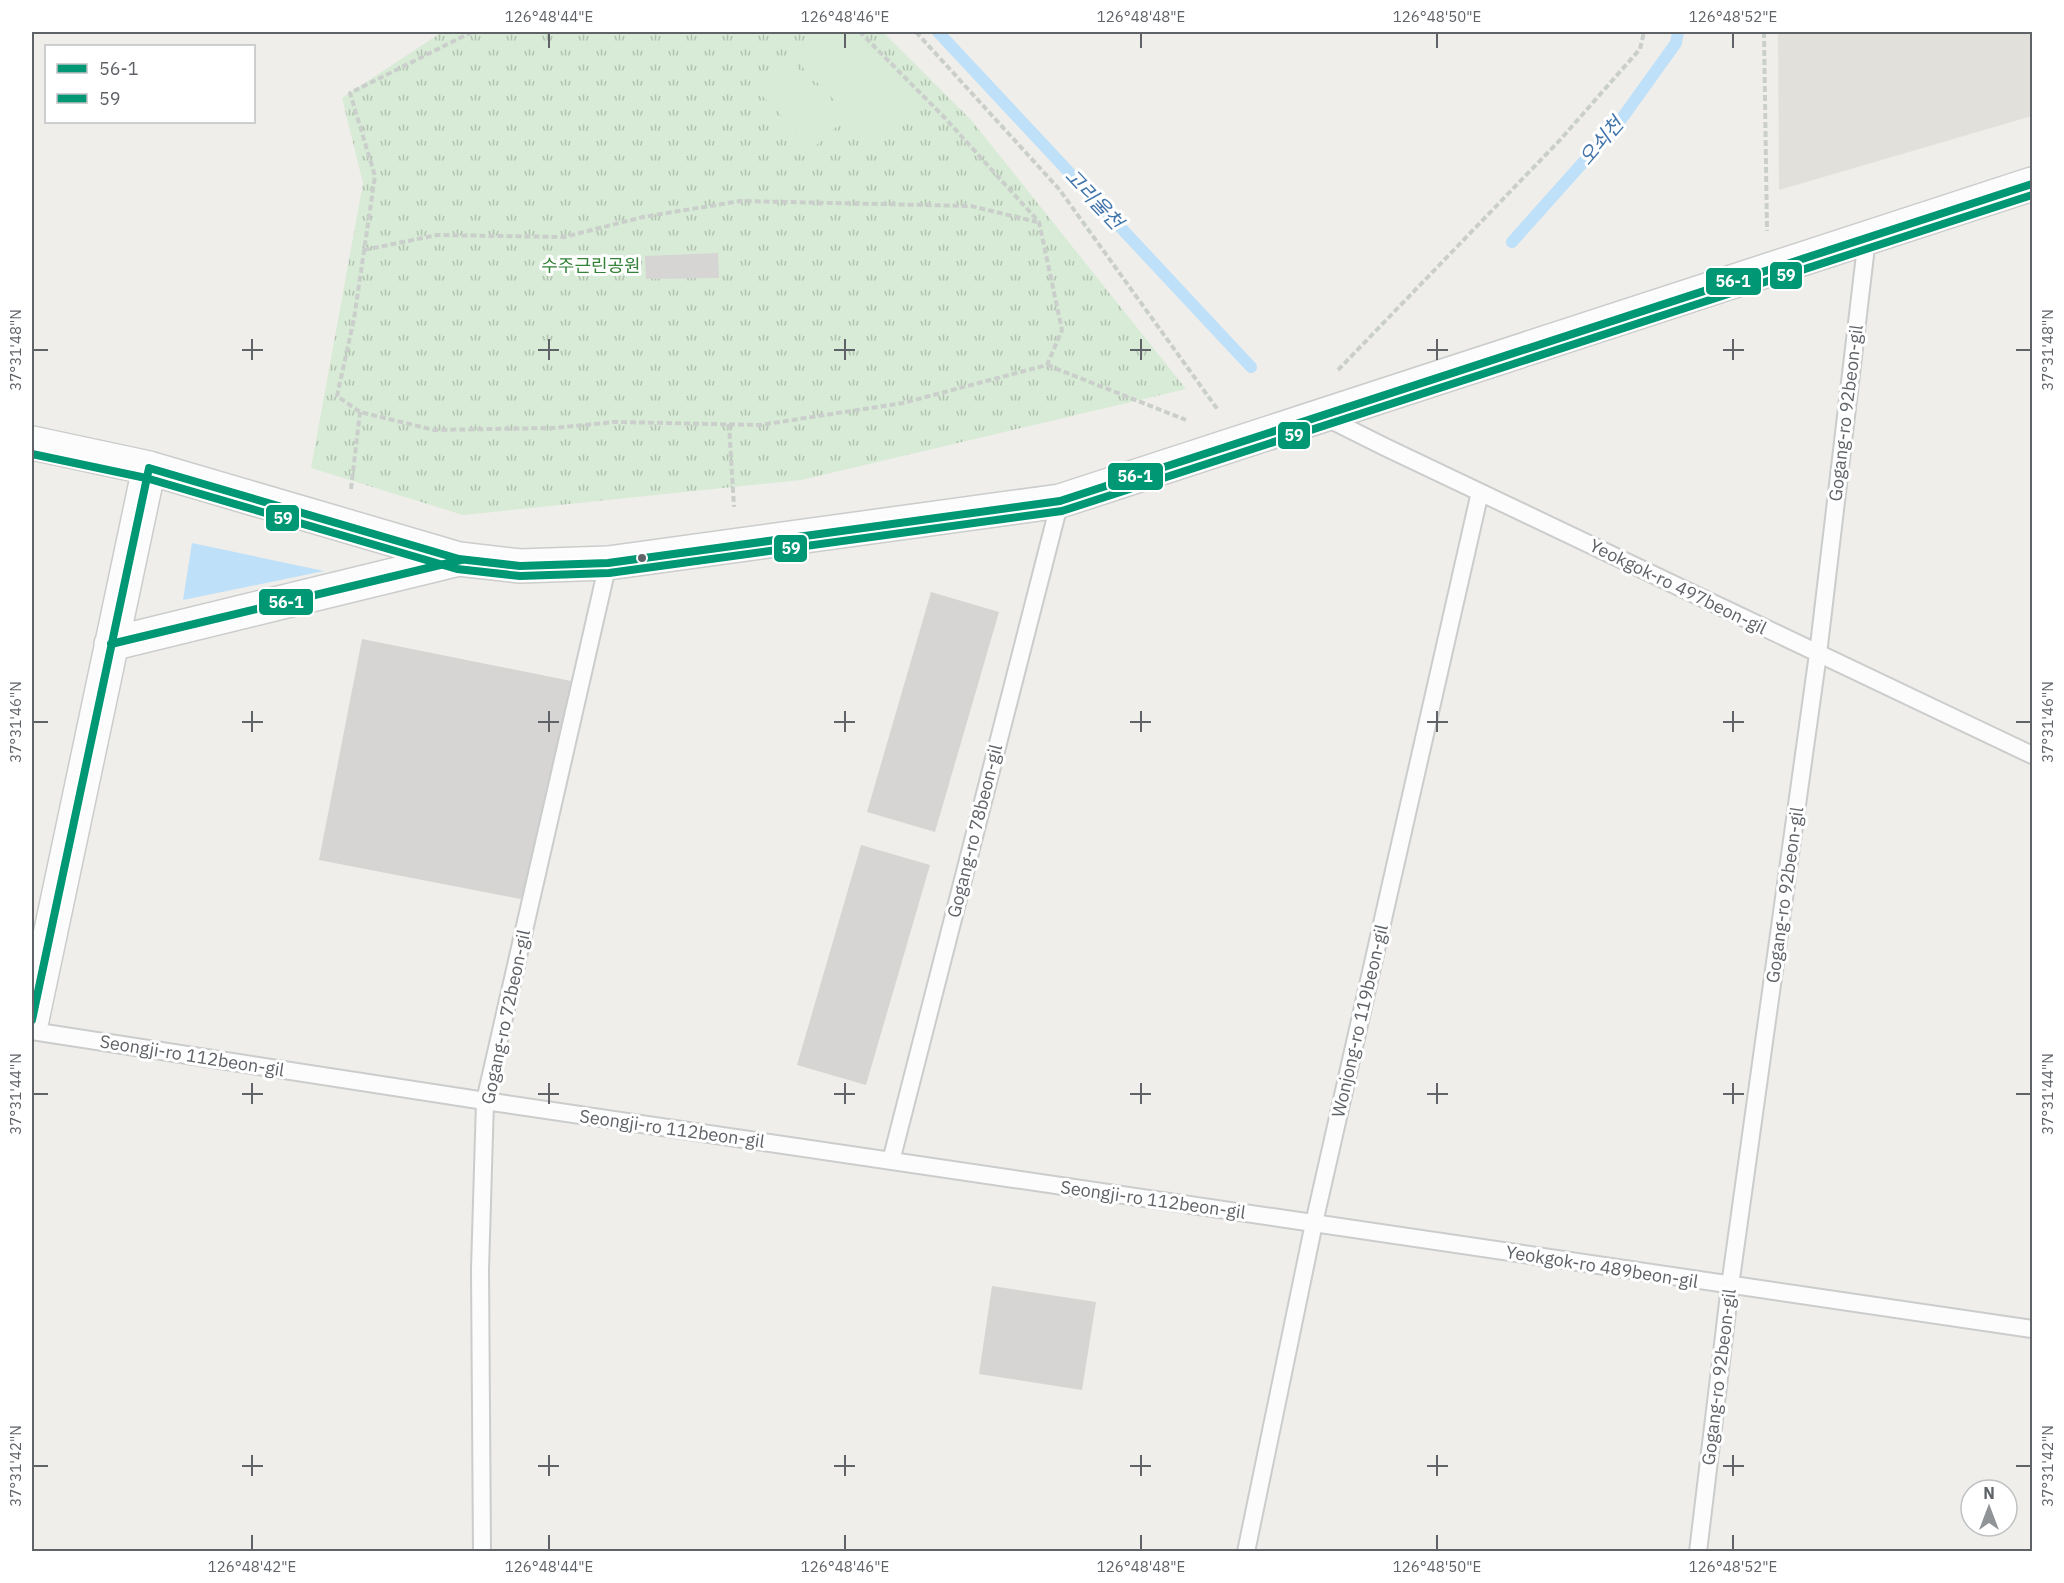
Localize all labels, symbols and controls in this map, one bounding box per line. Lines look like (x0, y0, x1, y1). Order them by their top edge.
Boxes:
text: 126°48'44"E (505, 7, 593, 26)
text: 126°48'46"E (801, 7, 889, 26)
text: 126°48'48"E (1097, 7, 1185, 26)
text: 126°48'50"E (1393, 7, 1481, 26)
text: 126°48'52"E (1689, 7, 1777, 26)
legend (45, 45, 255, 123)
text: 56-1 (99, 57, 139, 80)
text: 59 (99, 87, 121, 110)
water label: 오쇠천 (1572, 109, 1631, 170)
water label: 고리울천 (1059, 163, 1131, 237)
park label: 수주근린공원 (541, 254, 641, 277)
line badge: 59 (1769, 261, 1803, 290)
text: 59 (1776, 265, 1796, 285)
line badge: 56-1 (1705, 267, 1762, 296)
text: 56-1 (1715, 271, 1751, 291)
text: 37°31'48"N (6, 309, 25, 391)
text: 37°31'48"N (2038, 309, 2057, 391)
street label: Gogang-ro 92beon-gil (1823, 323, 1868, 503)
line badge: 59 (1277, 421, 1311, 450)
text: 59 (1284, 425, 1304, 445)
line badge: 56-1 (1107, 462, 1164, 491)
text: 56-1 (1117, 466, 1153, 486)
line badge: 59 (265, 504, 300, 532)
text: 59 (273, 508, 293, 528)
line badge: 59 (773, 534, 808, 563)
street label: Yeokgok-ro 497beon-gil (1586, 534, 1771, 640)
text: 59 (781, 538, 801, 558)
unlabelled marker (636, 552, 648, 564)
line badge: 56-1 (258, 588, 314, 616)
text: 56-1 (268, 592, 304, 612)
text: 37°31'46"N (6, 681, 25, 763)
text: 37°31'46"N (2038, 681, 2057, 763)
street label: Gogang-ro 78beon-gil (942, 742, 1007, 920)
street label: Gogang-ro 92beon-gil (1761, 805, 1808, 985)
street label: Wonjong-ro 119beon-gil (1326, 922, 1393, 1120)
street label: Gogang-ro 72beon-gil (476, 927, 535, 1106)
street label: Seongji-ro 112beon-gil (98, 1030, 286, 1081)
text: 37°31'44"N (6, 1053, 25, 1135)
text: 37°31'44"N (2038, 1053, 2057, 1135)
street label: Seongji-ro 112beon-gil (578, 1104, 766, 1153)
street label: Seongji-ro 112beon-gil (1059, 1175, 1247, 1224)
street label: Yeokgok-ro 489beon-gil (1504, 1240, 1700, 1293)
street label: Gogang-ro 92beon-gil (1696, 1287, 1741, 1467)
text: 37°31'42"N (6, 1425, 25, 1507)
text: 37°31'42"N (2038, 1425, 2057, 1507)
north arrow (1959, 1478, 2019, 1538)
text: N (1983, 1483, 1995, 1503)
text: 126°48'42"E (208, 1557, 296, 1576)
text: 126°48'44"E (505, 1557, 593, 1576)
text: 126°48'46"E (801, 1557, 889, 1576)
text: 126°48'48"E (1097, 1557, 1185, 1576)
text: 126°48'50"E (1393, 1557, 1481, 1576)
text: 126°48'52"E (1689, 1557, 1777, 1576)

